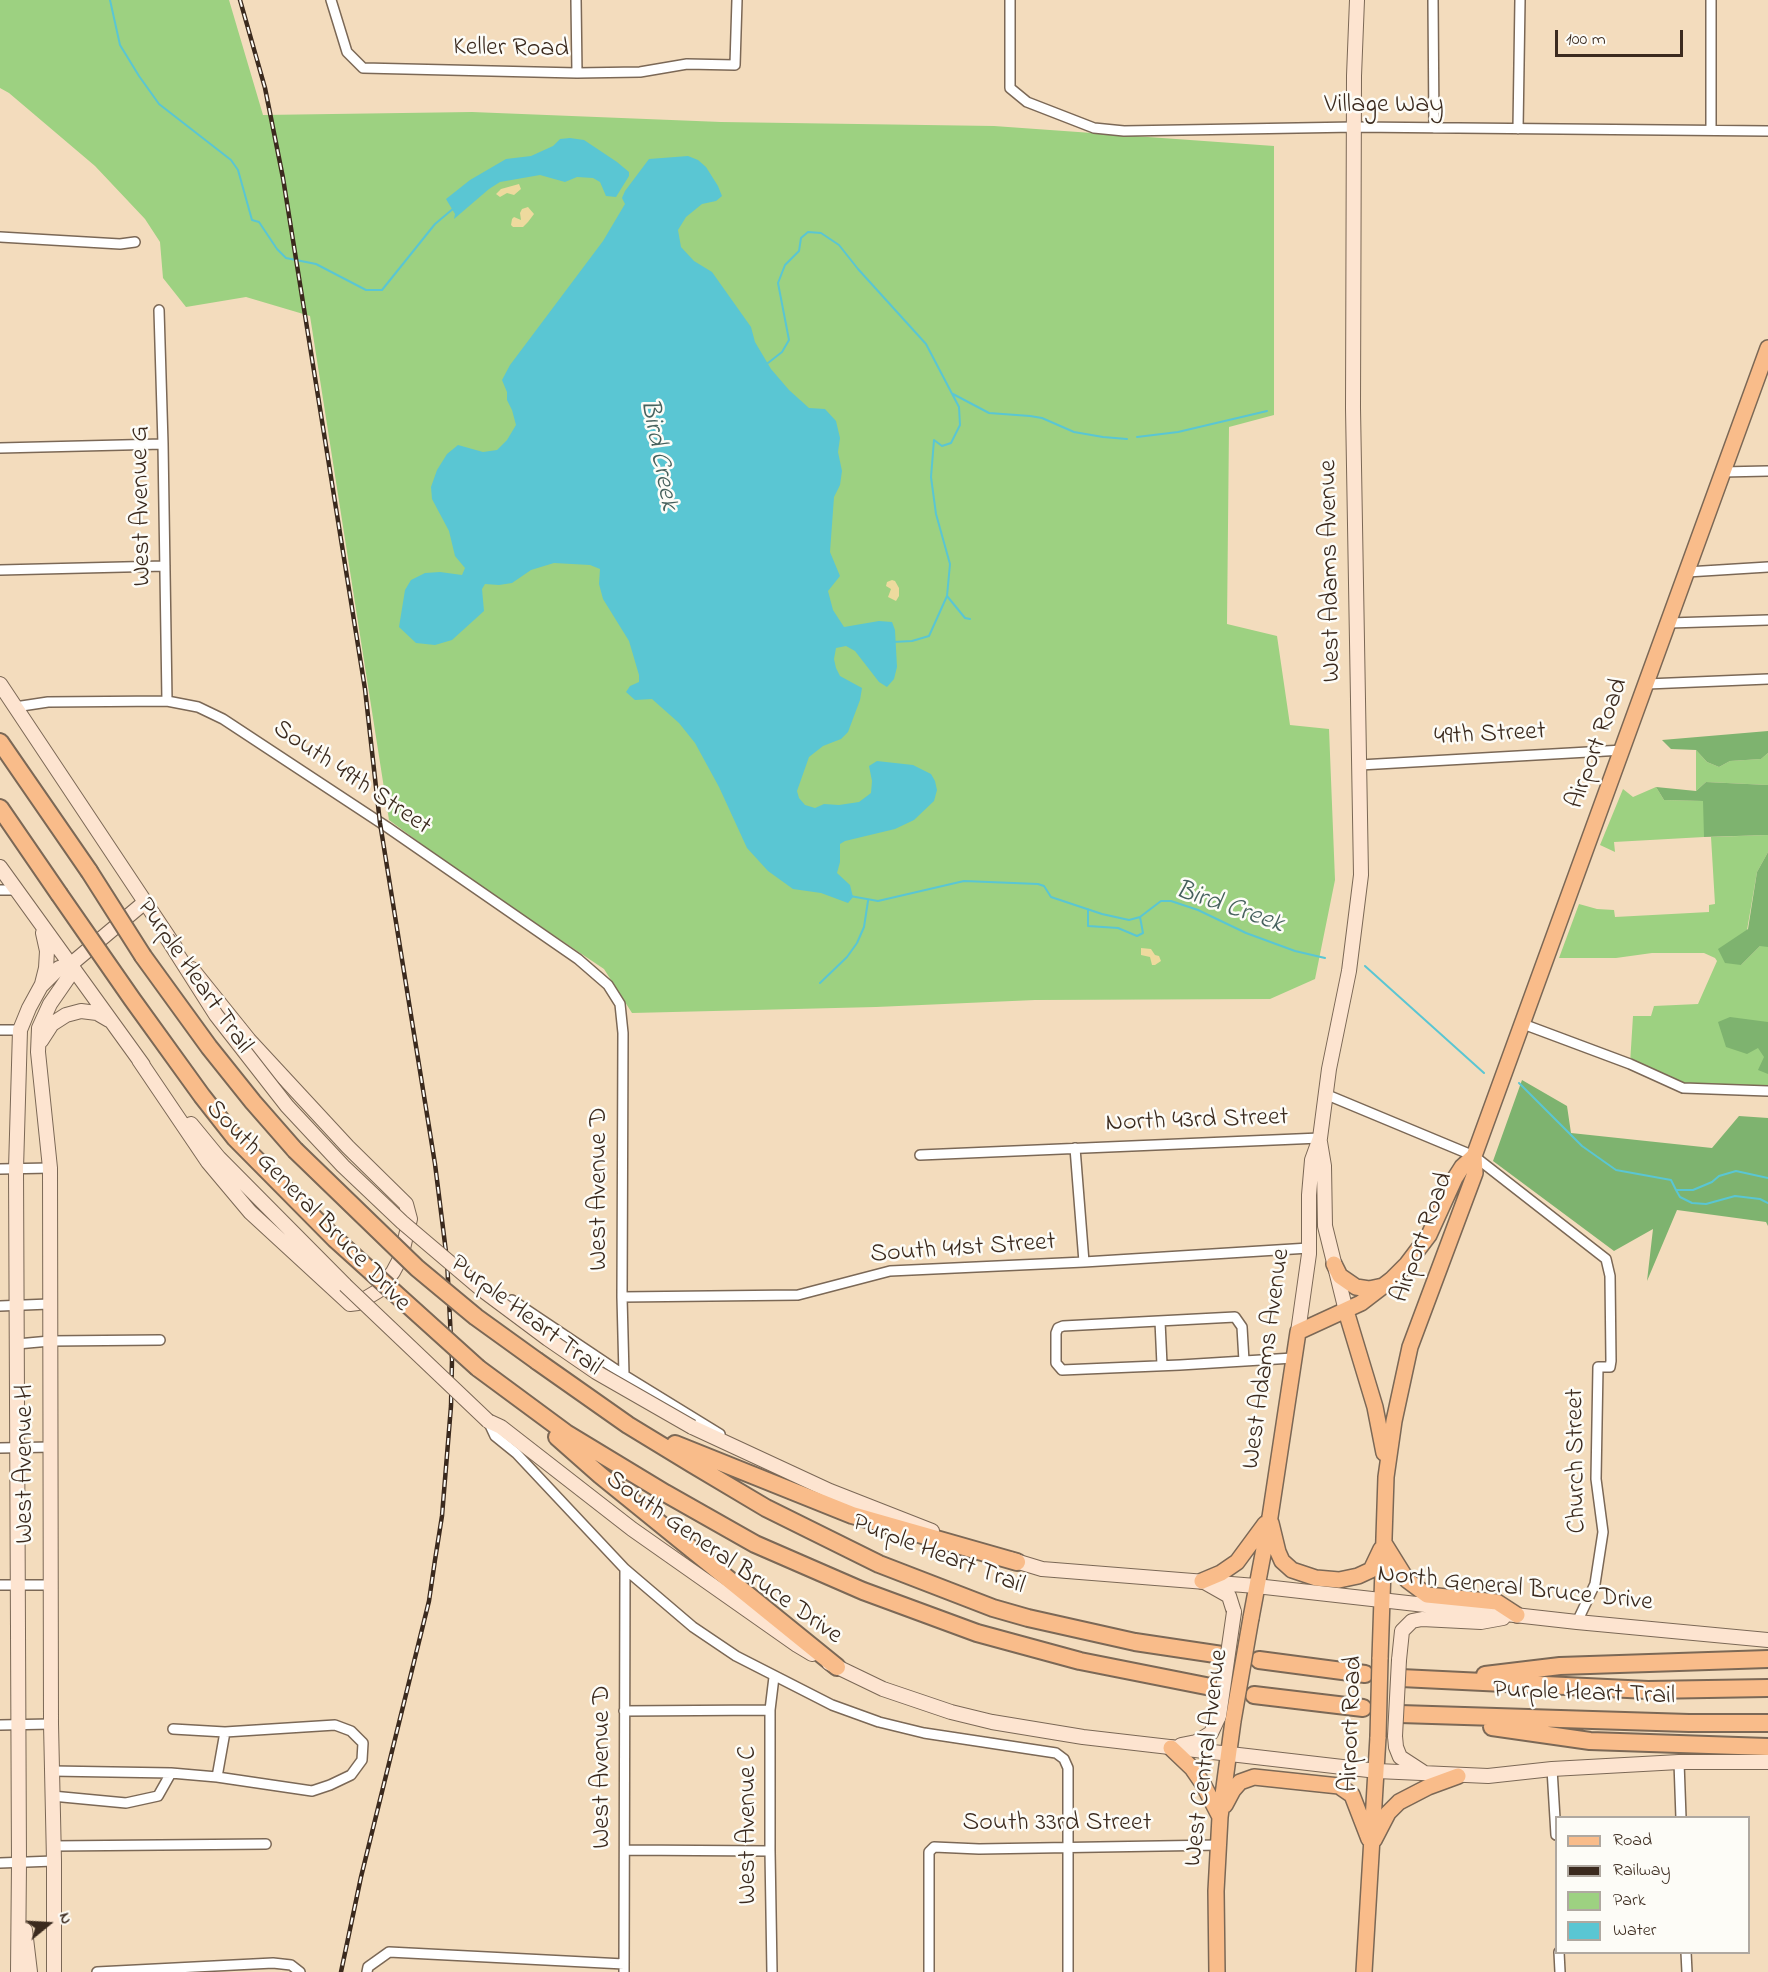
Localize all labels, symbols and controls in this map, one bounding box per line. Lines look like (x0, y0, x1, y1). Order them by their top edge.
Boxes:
scale bar (1558, 18, 1686, 56)
text: 100 m (1566, 27, 1606, 53)
street label: Keller Road (453, 33, 569, 67)
street label: Village Way (1324, 91, 1444, 123)
water label: Bird Creek (630, 397, 684, 513)
street label: West Avenue G (126, 425, 160, 587)
street label: West Adams Avenue (1314, 459, 1350, 683)
street label: Airport Road (1561, 675, 1637, 813)
street label: South 49th Street (266, 715, 436, 843)
street label: 49th Street (1433, 717, 1547, 755)
water label: Bird Creek (1171, 875, 1287, 943)
street label: Purple Heart Trail (128, 893, 258, 1061)
street label: South General Bruce Drive (198, 1095, 416, 1319)
street label: North 43rd Street (1105, 1103, 1289, 1141)
street label: West Avenue D (585, 1107, 617, 1271)
street label: Airport Road (1386, 1169, 1462, 1307)
street label: South 41st Street (869, 1228, 1057, 1272)
street label: West Adams Avenue (1237, 1247, 1299, 1471)
street label: Purple Heart Trail (443, 1250, 607, 1384)
street label: West Avenue H (11, 1384, 43, 1544)
street label: Church Street (1561, 1388, 1595, 1534)
street label: South General Bruce Drive (598, 1465, 848, 1653)
street label: Purple Heart Trail (847, 1509, 1029, 1603)
street label: North General Bruce Drive (1376, 1560, 1654, 1620)
street label: West Central Avenue (1179, 1648, 1237, 1868)
street label: Airport Road (1335, 1655, 1371, 1793)
street label: Purple Heart Trail (1492, 1676, 1676, 1714)
street label: West Avenue D (588, 1685, 620, 1849)
street label: West Avenue C (734, 1746, 766, 1904)
street label: South 33rd Street (963, 1809, 1151, 1841)
legend (1555, 1816, 1750, 1954)
text: Road (1613, 1828, 1652, 1854)
text: Railway (1613, 1858, 1670, 1884)
text: Park (1613, 1888, 1646, 1914)
north arrow (18, 1894, 78, 1954)
text: N (52, 1910, 78, 1927)
text: Water (1613, 1918, 1656, 1944)

